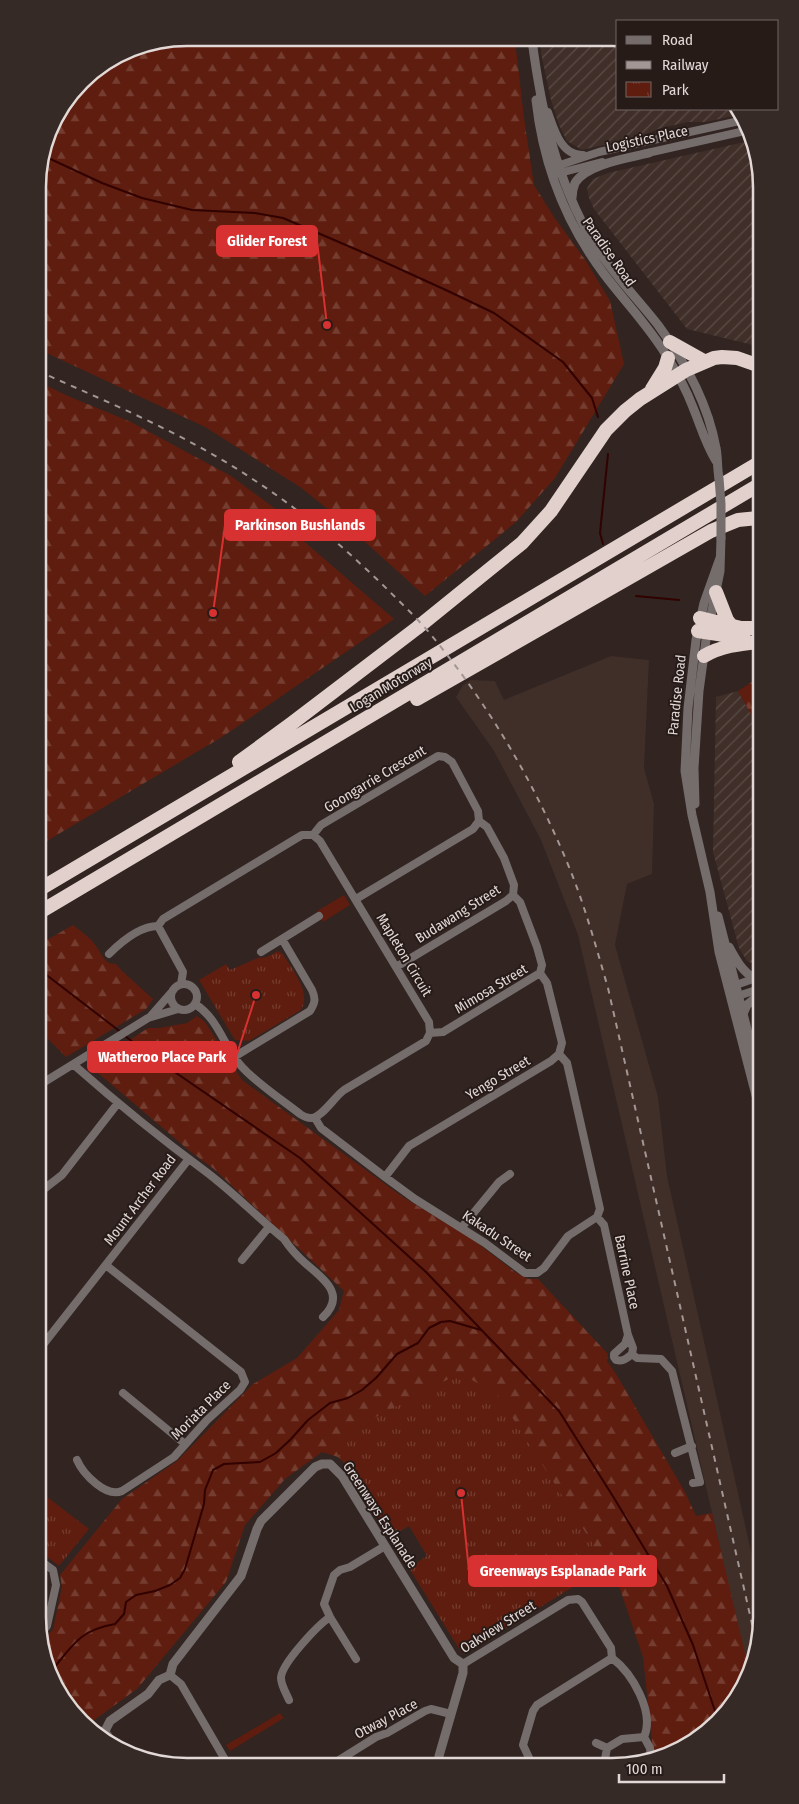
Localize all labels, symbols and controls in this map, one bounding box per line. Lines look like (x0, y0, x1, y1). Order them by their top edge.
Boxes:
legend (616, 20, 779, 110)
text: Road (662, 31, 693, 49)
text: Railway (662, 56, 709, 74)
text: Park (662, 81, 689, 99)
street label: Logistics Place (605, 122, 689, 156)
street label: Paradise Road (579, 214, 639, 290)
callout: Glider Forest (217, 226, 317, 256)
text: Glider Forest (227, 232, 308, 250)
callout: Parkinson Bushlands (225, 510, 375, 540)
text: Parkinson Bushlands (235, 516, 365, 534)
street label: Logan Motorway (347, 653, 436, 716)
street label: Paradise Road (664, 654, 690, 736)
street label: Goongarrie Crescent (321, 742, 429, 816)
street label: Budawang Street (412, 881, 504, 947)
street label: Mapleton Circuit (373, 910, 436, 1000)
street label: Mimosa Street (451, 960, 531, 1017)
callout: Watheroo Place Park (88, 1042, 236, 1072)
text: Watheroo Place Park (98, 1048, 226, 1066)
street label: Yengo Street (463, 1052, 534, 1104)
street label: Mount Archer Road (100, 1151, 180, 1249)
street label: Kakadu Street (459, 1207, 535, 1266)
street label: Barrine Place (611, 1233, 643, 1311)
street label: Moriata Place (168, 1377, 234, 1443)
street label: Greenways Esplanade (339, 1458, 421, 1572)
callout: Greenways Esplanade Park (469, 1556, 656, 1586)
text: Greenways Esplanade Park (480, 1562, 647, 1580)
street label: Oakview Street (457, 1597, 539, 1657)
street label: Otway Place (352, 1695, 420, 1743)
scale bar (619, 1752, 724, 1784)
text: 100 m (626, 1760, 663, 1778)

